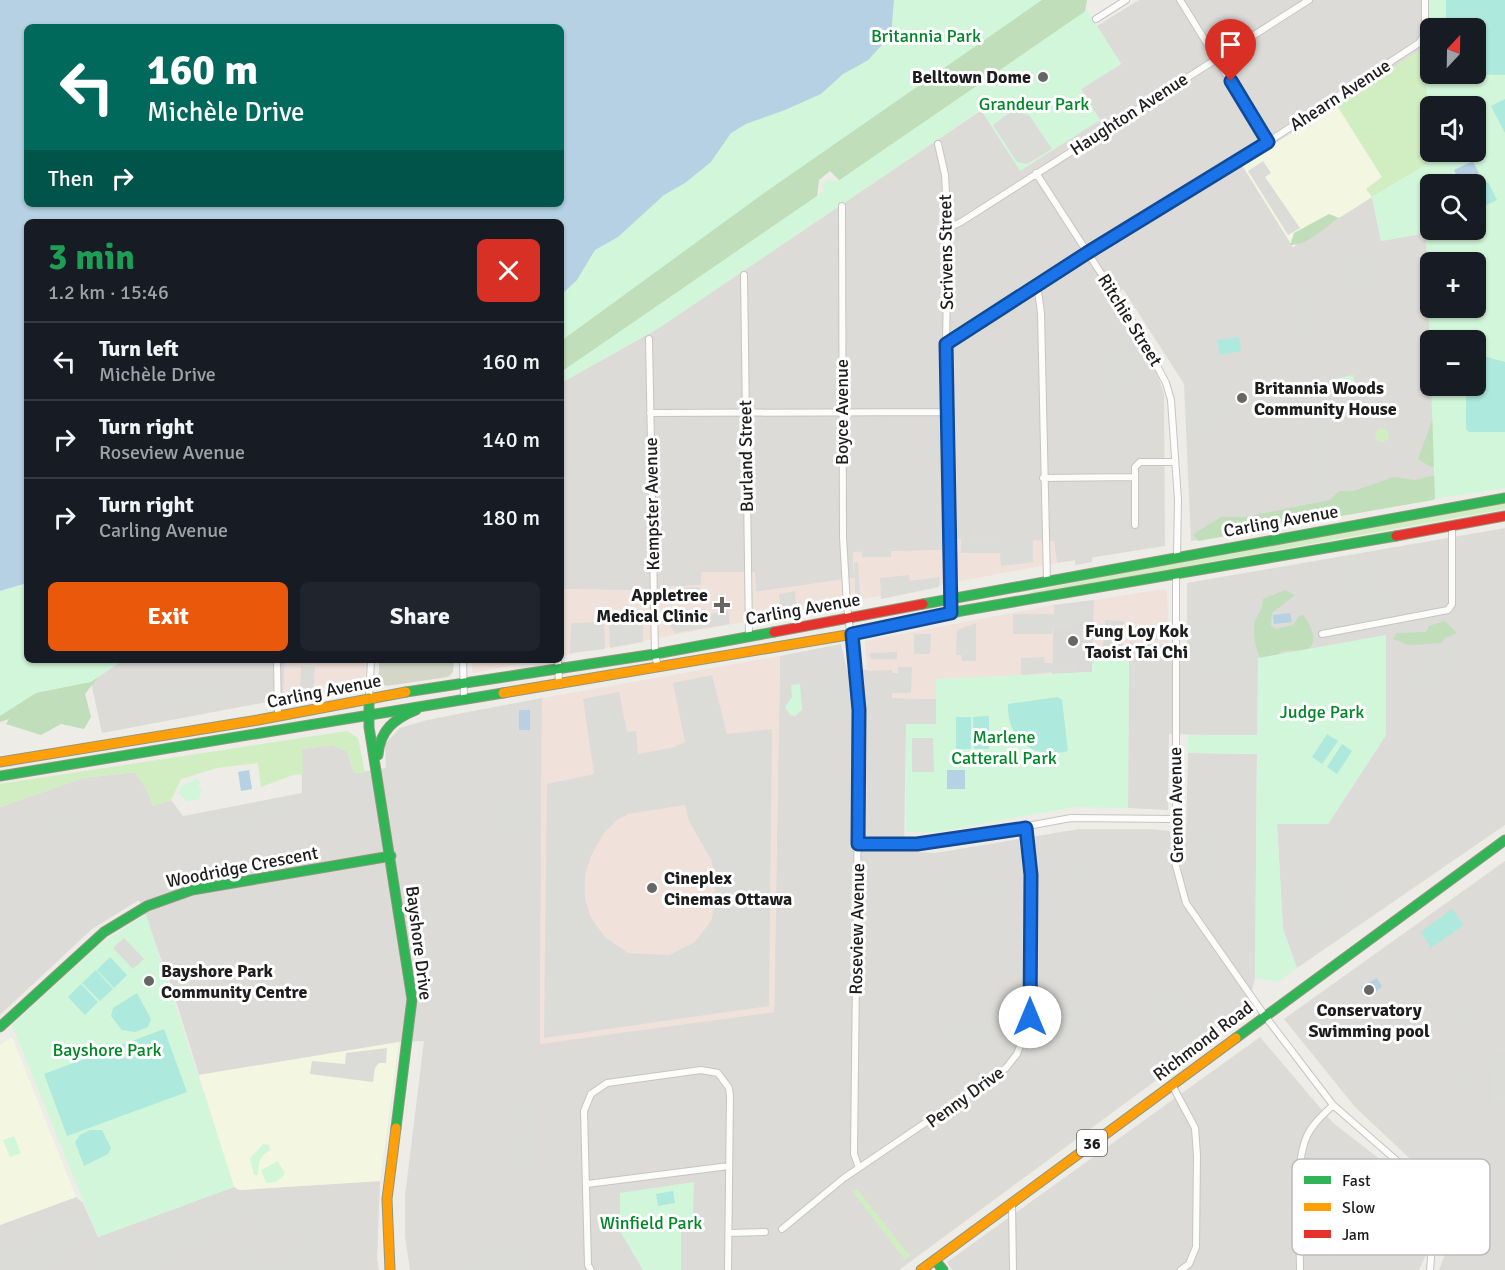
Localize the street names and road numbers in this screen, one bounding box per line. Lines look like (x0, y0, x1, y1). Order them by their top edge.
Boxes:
street label: Ahearn Avenue (1286, 54, 1394, 136)
street label: Haughton Avenue (1066, 68, 1192, 160)
street label: Scrivens Street (934, 194, 958, 310)
street label: Ritchie Street (1093, 270, 1167, 370)
street label: Boyce Avenue (831, 359, 853, 465)
street label: Burland Street (734, 400, 758, 512)
street label: Kempster Avenue (640, 437, 664, 571)
street label: Carling Avenue (1222, 500, 1340, 542)
street label: Carling Avenue (744, 588, 862, 630)
street label: Carling Avenue (265, 669, 383, 713)
street label: Grenon Avenue (1164, 747, 1188, 863)
street label: Woodridge Crescent (164, 841, 320, 893)
street label: Roseview Avenue (845, 863, 869, 995)
street label: Bayshore Drive (401, 885, 437, 1001)
street label: Richmond Road (1149, 996, 1257, 1086)
street label: Penny Drive (922, 1061, 1008, 1133)
road number: 36 (1077, 1130, 1107, 1156)

